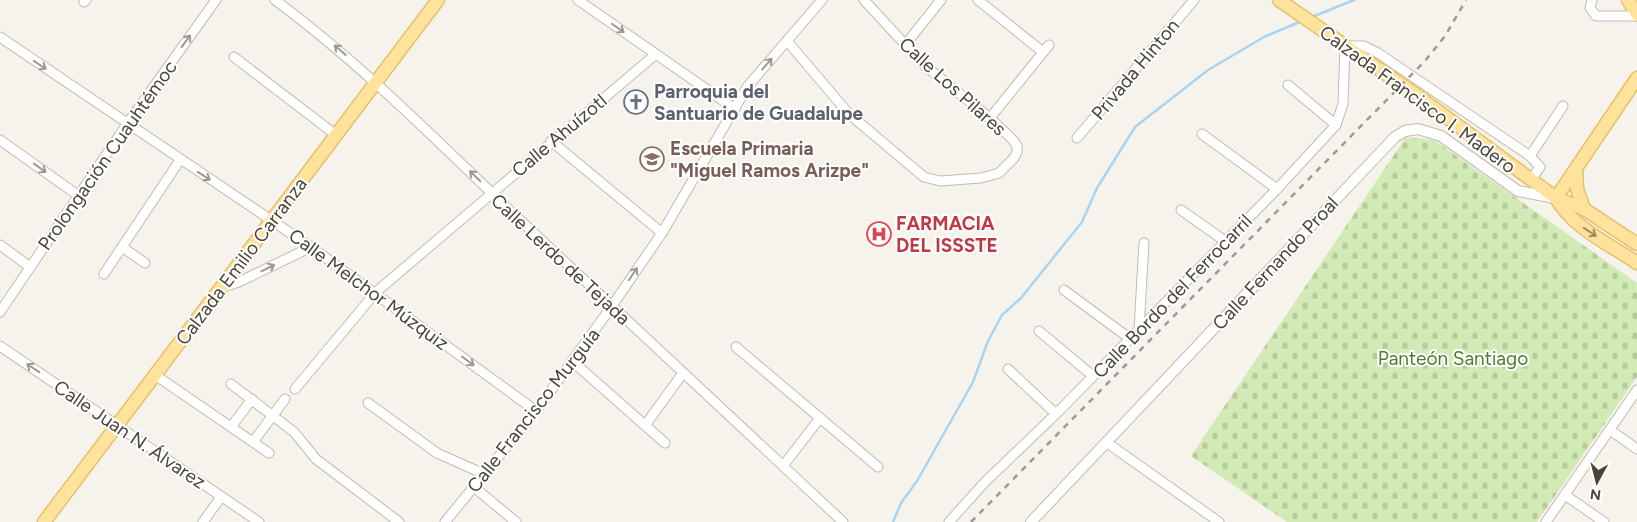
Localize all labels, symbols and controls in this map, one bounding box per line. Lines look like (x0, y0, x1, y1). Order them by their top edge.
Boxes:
street label: Privada Hinton (1087, 14, 1184, 124)
street label: Calzada Francisco I. Madero (1315, 20, 1520, 178)
one-way arrow (611, 23, 625, 33)
street label: Calle Los Pilares (894, 32, 1011, 141)
one-way arrow (181, 34, 191, 48)
one-way arrow (333, 44, 346, 56)
street label: Prolongación Cuauhtémoc (33, 56, 182, 255)
one-way arrow (761, 57, 773, 70)
one-way arrow (33, 59, 47, 70)
place label: Parroquia del Santuario de Guadalupe (654, 80, 863, 125)
street label: Calle Ahuízotl (507, 89, 612, 182)
church icon: Parroquia del Santuario de Guadalupe (623, 89, 649, 115)
place label: Escuela Primaria "Miguel Ramos Arizpe" (670, 137, 869, 182)
school or university icon: Escuela Primaria "Miguel Ramos Arizpe" (639, 146, 665, 172)
one-way arrow (32, 163, 46, 173)
one-way arrow (196, 171, 210, 181)
one-way arrow (469, 171, 481, 183)
street label: Calzada Emilio Carranza (171, 173, 312, 350)
street label: Calle Lerdo de Tejada (486, 189, 635, 330)
street label: Calle Fernando Proal (1208, 192, 1343, 335)
street label: Calle Bordo del Ferrocarril (1088, 210, 1257, 383)
place label: FARMACIA DEL ISSSTE (896, 212, 998, 257)
hospital icon: FARMACIA DEL ISSSTE (866, 221, 892, 247)
street label: Calle Melchor Múzquiz (284, 224, 453, 355)
one-way arrow (1582, 227, 1596, 237)
one-way arrow (260, 263, 275, 273)
one-way arrow (628, 268, 638, 282)
street label: Calle Francisco Murguía (462, 324, 605, 497)
park label: Panteón Santiago (1378, 347, 1528, 370)
one-way arrow (461, 356, 475, 366)
one-way arrow (26, 363, 40, 374)
street label: Calle Juan N. Álvarez (49, 375, 210, 494)
north arrow (1572, 457, 1622, 507)
text: N (1589, 485, 1602, 504)

